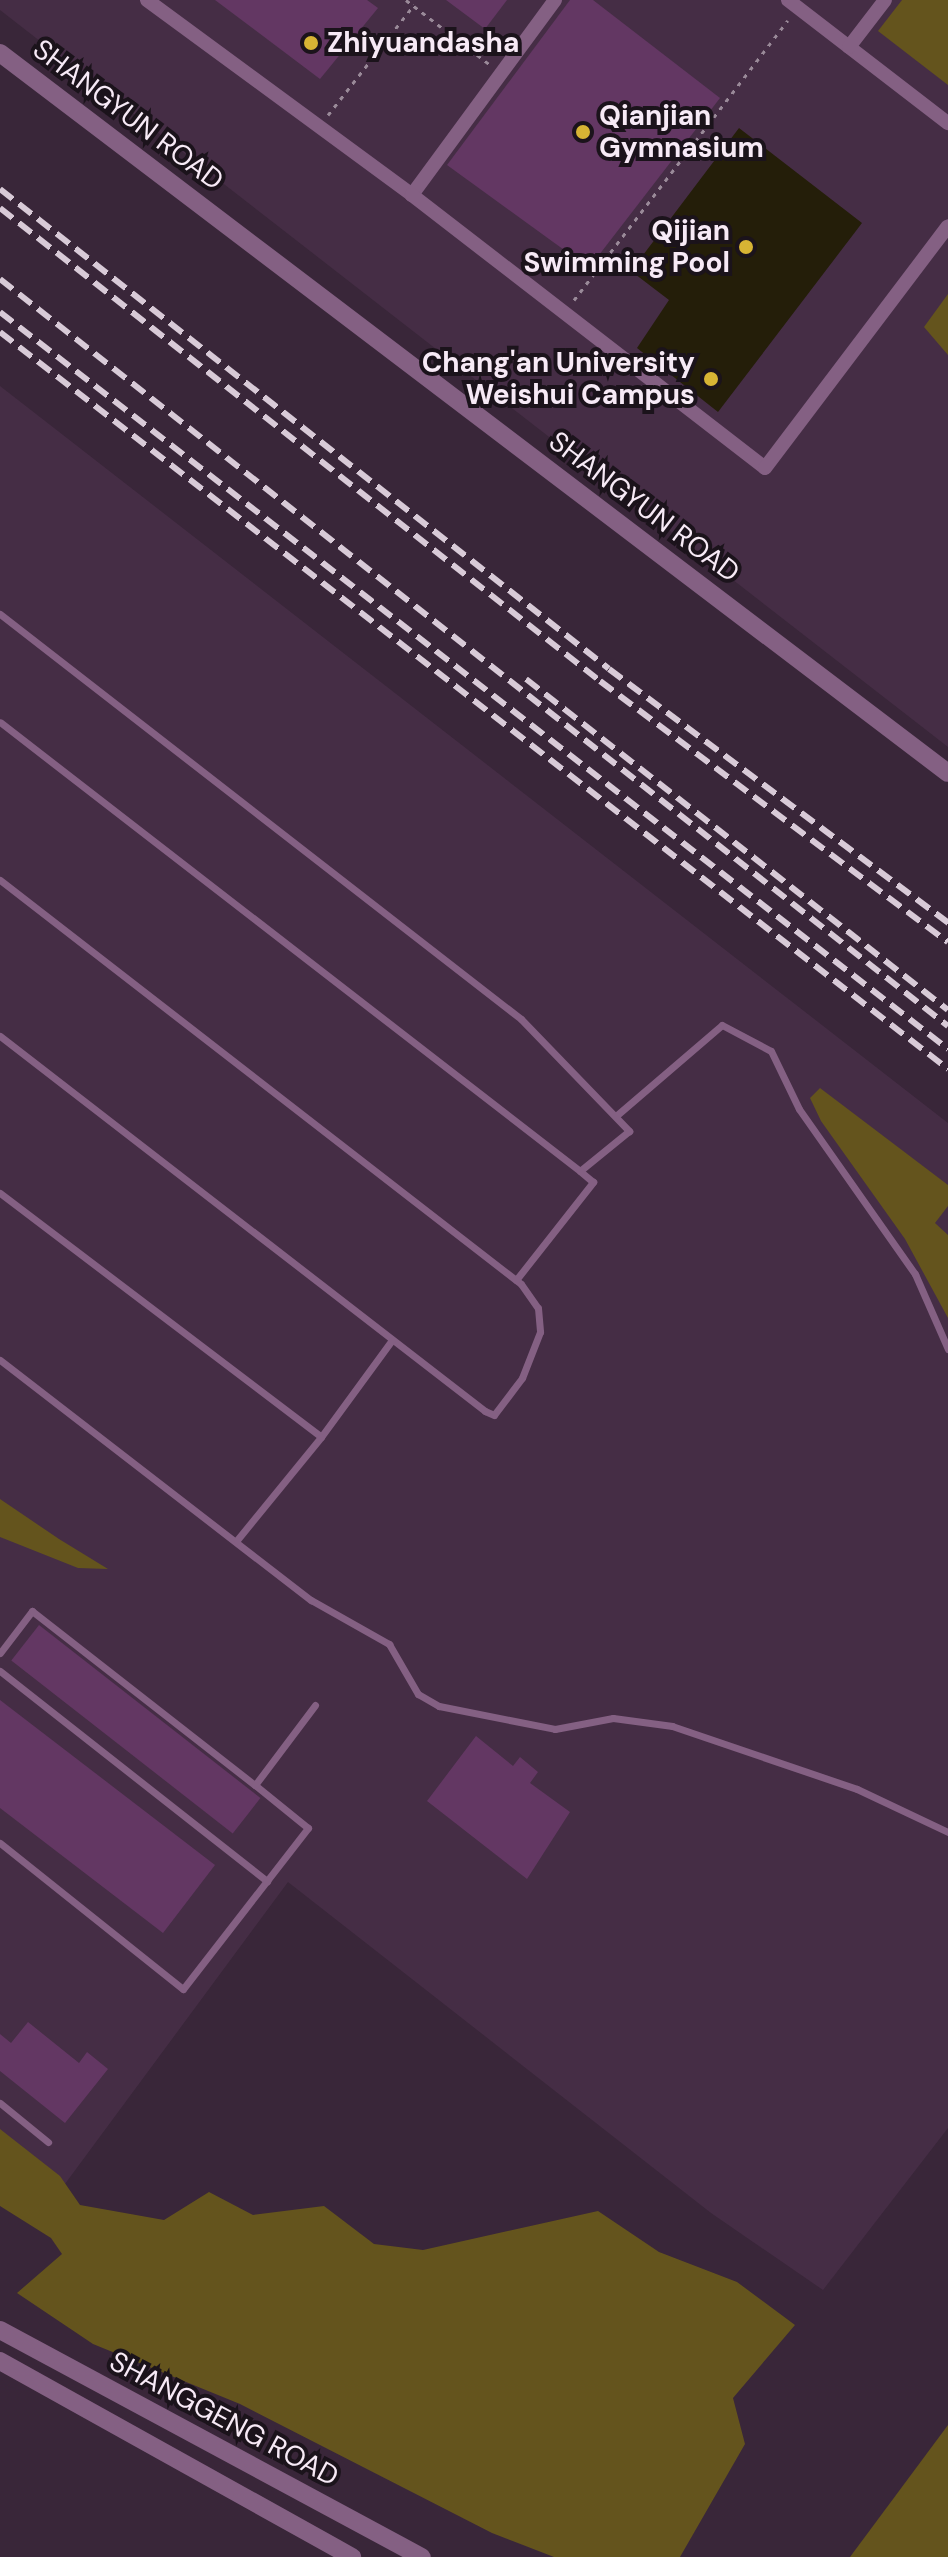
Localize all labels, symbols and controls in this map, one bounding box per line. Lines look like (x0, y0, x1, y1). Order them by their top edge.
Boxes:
place label: Zhiyuandasha (327, 26, 519, 60)
street label: SHANGYUN ROAD (26, 33, 230, 197)
marker: Zhiyuandasha (302, 34, 320, 52)
place label: Qianjian Gymnasium (599, 99, 764, 165)
marker: Qianjian Gymnasium (574, 123, 592, 141)
place label: Qijian Swimming Pool (523, 214, 730, 280)
marker: Qijian Swimming Pool (737, 238, 755, 256)
place label: Chang'an University Weishui Campus (422, 346, 695, 412)
marker: Chang'an University Weishui Campus (702, 370, 720, 388)
street label: SHANGYUN ROAD (542, 425, 746, 589)
street label: SHANGGENG ROAD (104, 2344, 344, 2494)

